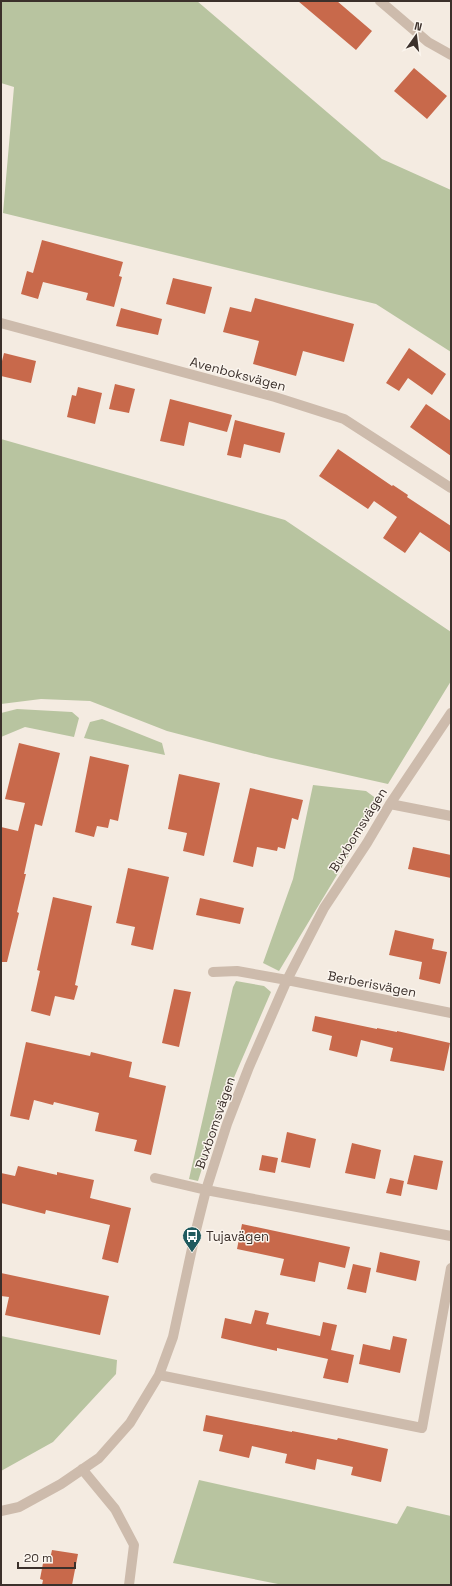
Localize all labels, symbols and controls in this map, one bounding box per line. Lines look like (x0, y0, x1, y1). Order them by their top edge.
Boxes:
north arrow (396, 16, 436, 56)
text: N (413, 19, 424, 34)
street label: Avenboksvägen (188, 353, 288, 395)
street label: Buxbomsvägen (325, 785, 391, 875)
street label: Berberisvägen (326, 967, 418, 1001)
street label: Buxbomsvägen (191, 1075, 239, 1171)
bus stop icon: Tujavägen (181, 1225, 203, 1253)
place label: Tujavägen (206, 1228, 269, 1245)
scale bar (18, 1544, 75, 1570)
text: 20 m (24, 1550, 52, 1566)

